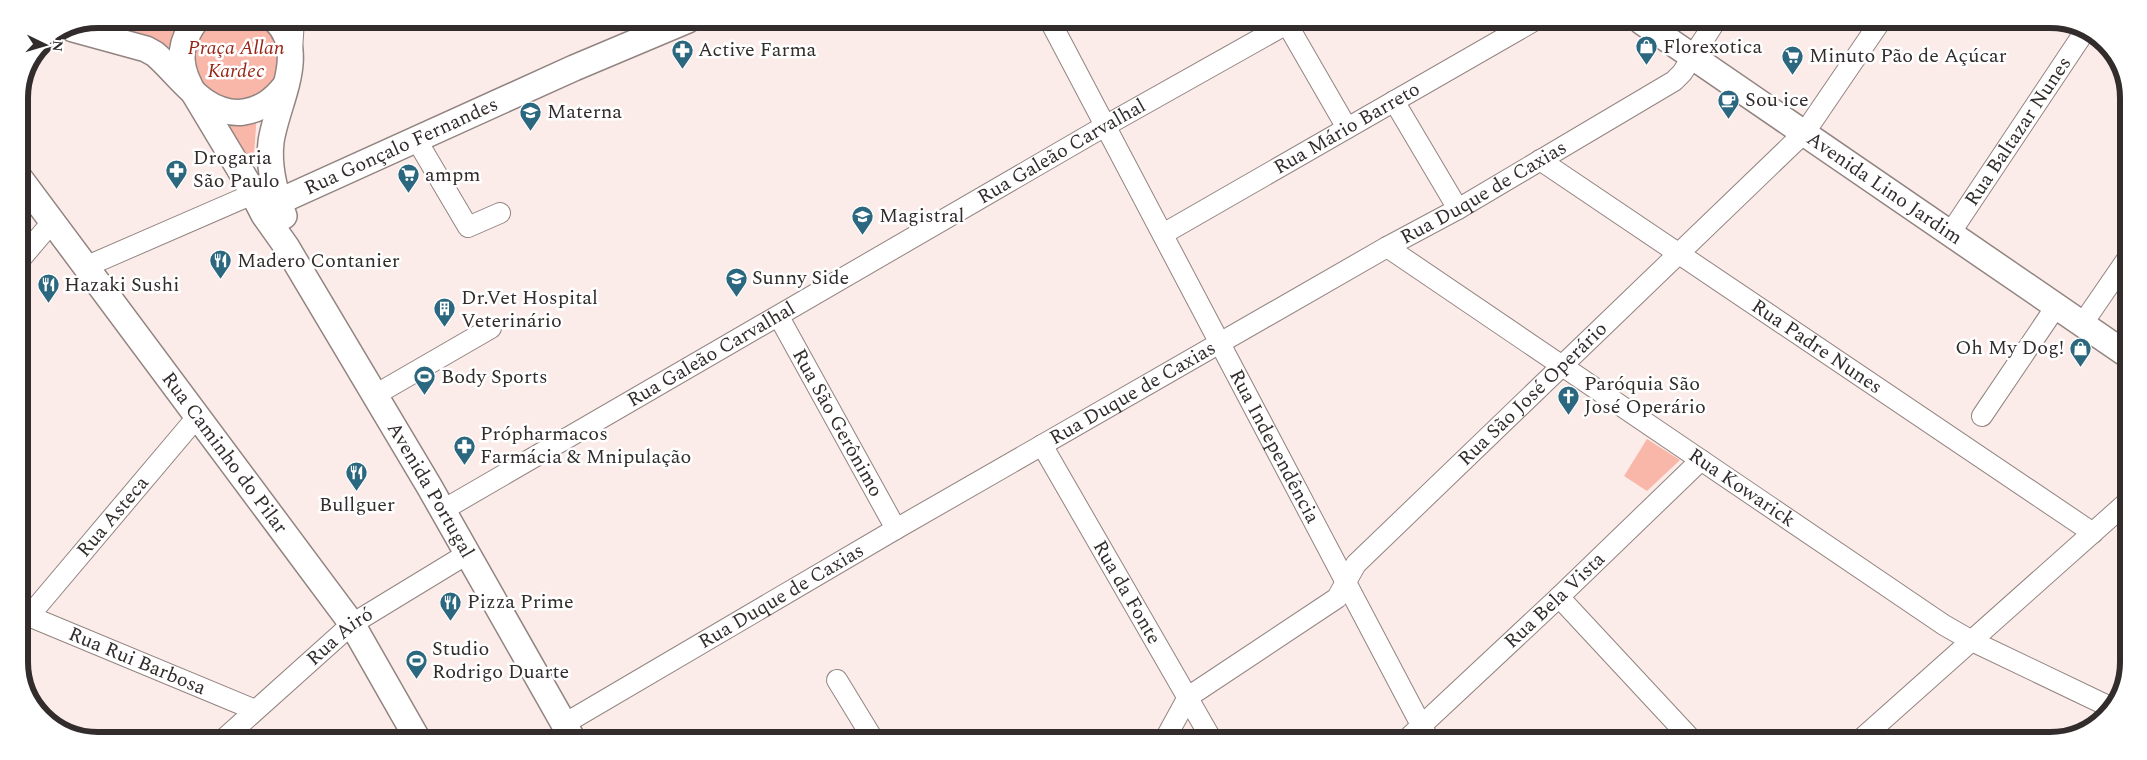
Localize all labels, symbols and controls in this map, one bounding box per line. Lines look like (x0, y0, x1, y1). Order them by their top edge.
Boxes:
north arrow (20, 20, 70, 70)
place label: Florexotica (1663, 32, 1762, 62)
park label: Praça Allan Kardec (187, 33, 285, 86)
place label: Active Farma (698, 35, 816, 65)
shop icon: Florexotica (1635, 35, 1659, 66)
pharmacy icon: Active Farma (670, 38, 694, 69)
text: N (46, 39, 68, 53)
place label: Minuto Pão de Açúcar (1809, 41, 2007, 71)
supermarket icon: Minuto Pão de Açúcar (1781, 44, 1805, 75)
street label: Rua Baltazar Nunes (1957, 51, 2079, 212)
street label: Rua Mário Barreto (1268, 74, 1426, 182)
place label: Sou ice (1745, 85, 1809, 115)
cafe icon: Sou ice (1717, 88, 1741, 119)
street label: Rua Gonçalo Fernandes (299, 89, 503, 203)
street label: Rua Galeão Carvalhal (972, 91, 1151, 212)
place label: Materna (547, 97, 622, 127)
school or university icon: Materna (519, 100, 543, 131)
street label: Avenida Lino Jardim (1800, 124, 1968, 252)
street label: Rua Duque de Caxias (1395, 133, 1572, 252)
place label: Drogaria São Paulo (193, 143, 280, 196)
pharmacy icon: Drogaria São Paulo (165, 158, 189, 189)
place label: ampm (425, 160, 481, 190)
supermarket icon: ampm (397, 163, 421, 194)
place label: Magistral (879, 201, 964, 231)
school or university icon: Magistral (851, 204, 875, 235)
place label: Madero Contanier (237, 246, 400, 276)
restaurant icon: Madero Contanier (209, 249, 233, 280)
place label: Sunny Side (752, 263, 849, 293)
school or university icon: Sunny Side (724, 266, 748, 297)
place label: Hazaki Sushi (64, 270, 179, 300)
restaurant icon: Hazaki Sushi (36, 273, 60, 304)
place label: Dr.Vet Hospital Veterinário (461, 283, 598, 336)
street label: Rua Padre Nunes (1745, 292, 1888, 402)
street label: Rua Galeão Carvalhal (621, 294, 801, 415)
building icon: Dr.Vet Hospital Veterinário (433, 297, 457, 328)
street label: Rua São José Operário (1451, 315, 1614, 473)
street label: Rua Duque de Caxias (1044, 333, 1222, 453)
place label: Oh My Dog! (1955, 333, 2064, 363)
shop icon: Oh My Dog! (2068, 336, 2092, 367)
street label: Rua São Gerônimo (784, 343, 891, 503)
place label: Body Sports (441, 362, 548, 392)
street label: Rua Independência (1221, 364, 1327, 529)
street label: Rua Caminho do Pilar (154, 365, 295, 540)
sports icon: Body Sports (413, 365, 437, 396)
place label: Paróquia São José Operário (1584, 369, 1706, 422)
church icon: Paróquia São José Operário (1556, 384, 1580, 415)
street label: Avenida Portugal (379, 416, 482, 564)
place label: Própharmacos Farmácia & Mnipulação (480, 419, 691, 472)
pharmacy icon: Própharmacos Farmácia & Mnipulação (452, 434, 476, 465)
street label: Rua Kowarick (1682, 441, 1802, 535)
restaurant icon: Bullguer (345, 461, 369, 492)
street label: Rua Asteca (70, 469, 156, 564)
place label: Bullguer (319, 490, 395, 520)
street label: Rua da Fonte (1085, 534, 1169, 650)
street label: Rua Duque de Caxias (693, 536, 870, 657)
street label: Rua Bela Vista (1498, 545, 1612, 656)
place label: Pizza Prime (467, 587, 574, 617)
restaurant icon: Pizza Prime (439, 590, 463, 621)
street label: Rua Airó (300, 600, 379, 673)
street label: Rua Rui Barbosa (64, 619, 211, 703)
place label: Studio Rodrigo Duarte (432, 634, 569, 687)
sports icon: Studio Rodrigo Duarte (404, 649, 428, 680)

